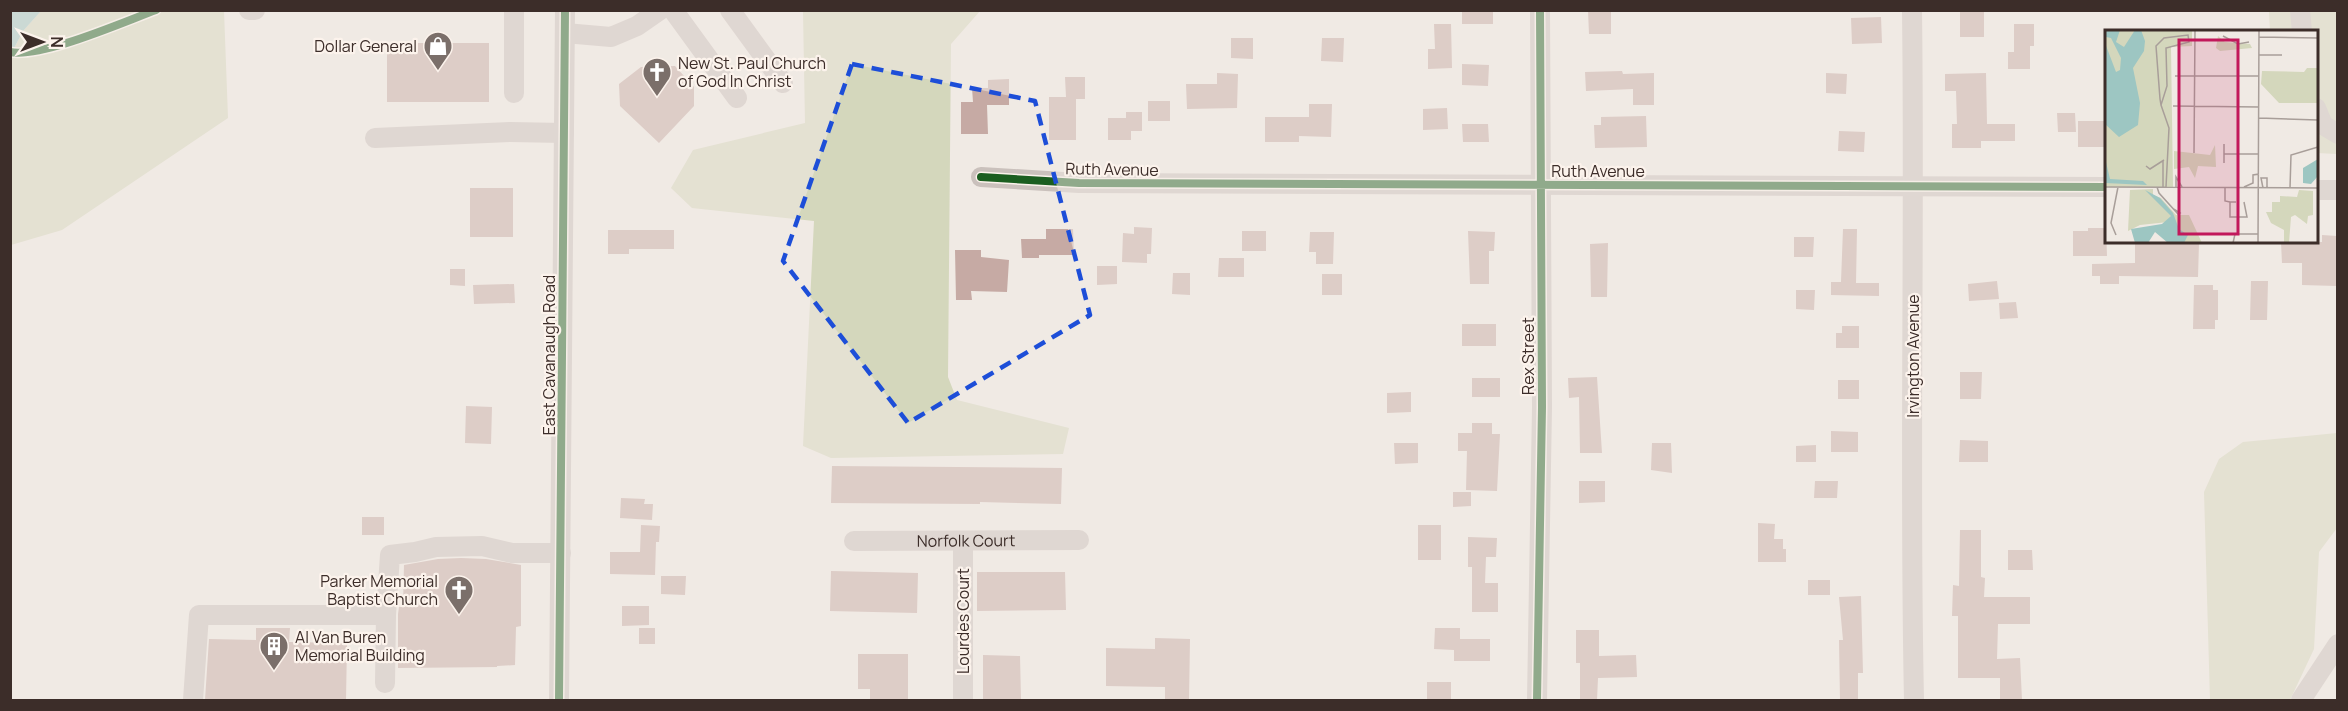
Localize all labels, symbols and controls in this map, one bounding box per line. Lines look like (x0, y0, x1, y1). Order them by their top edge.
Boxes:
north arrow (12, 12, 72, 72)
shop icon: Dollar General (422, 30, 454, 72)
inset map (2105, 30, 2318, 243)
place label: Dollar General (314, 35, 417, 57)
text: N (46, 36, 68, 48)
place label: New St. Paul Church of God In Christ (678, 52, 826, 92)
church icon: New St. Paul Church of God In Christ (641, 56, 673, 98)
street label: Ruth Avenue (1065, 157, 1159, 181)
street label: Ruth Avenue (1551, 160, 1645, 182)
street label: East Cavanaugh Road (538, 275, 560, 435)
street label: Irvington Avenue (1902, 294, 1924, 418)
street label: Rex Street (1517, 317, 1539, 395)
street label: Norfolk Court (917, 529, 1015, 552)
street label: Lourdes Court (952, 568, 974, 674)
place label: Parker Memorial Baptist Church (320, 570, 438, 610)
church icon: Parker Memorial Baptist Church (443, 574, 475, 616)
place label: Al Van Buren Memorial Building (295, 626, 425, 666)
building icon: Al Van Buren Memorial Building (258, 630, 290, 672)

